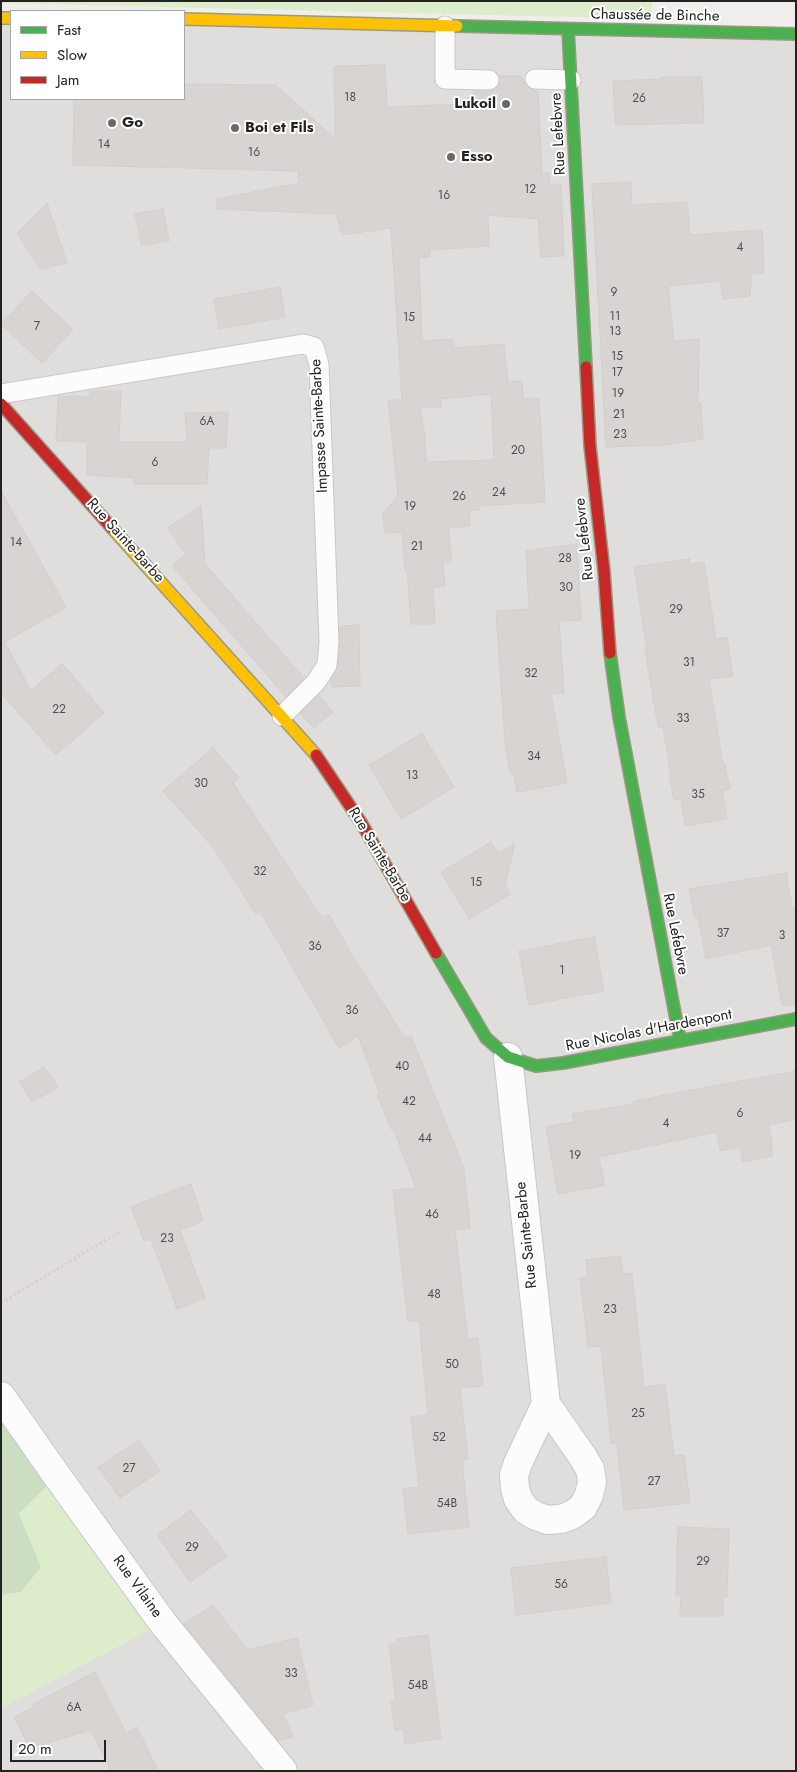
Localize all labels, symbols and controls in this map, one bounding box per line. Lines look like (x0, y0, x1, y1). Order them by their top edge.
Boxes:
street label: Chaussée de Binche (590, 6, 720, 26)
legend (10, 10, 185, 100)
text: Fast (57, 19, 81, 41)
text: Slow (57, 44, 87, 66)
text: Jam (57, 69, 80, 91)
house number: 18 (344, 91, 356, 105)
street label: Rue Lefebvre (548, 92, 570, 176)
house number: 26 (632, 92, 646, 106)
place label: Lukoil (454, 95, 496, 113)
marker: Lukoil (500, 98, 512, 110)
place label: Go (122, 114, 143, 132)
marker: Go (106, 117, 118, 129)
place label: Boi et Fils (245, 119, 314, 137)
marker: Boi et Fils (229, 122, 241, 134)
house number: 14 (98, 138, 110, 152)
house number: 16 (248, 146, 260, 160)
place label: Esso (461, 148, 493, 166)
marker: Esso (445, 151, 457, 163)
house number: 12 (524, 183, 536, 197)
house number: 16 (438, 189, 450, 203)
house number: 4 (737, 241, 743, 255)
house number: 9 (611, 286, 617, 300)
house number: 11 (610, 310, 620, 324)
house number: 15 (403, 311, 415, 325)
house number: 7 (34, 320, 40, 334)
house number: 13 (609, 325, 621, 339)
house number: 15 (611, 350, 623, 364)
street label: Impasse Sainte-Barbe (308, 359, 332, 493)
house number: 17 (611, 366, 623, 380)
house number: 19 (612, 387, 624, 401)
house number: 21 (613, 408, 625, 422)
house number: 6A (200, 415, 214, 429)
house number: 23 (613, 428, 627, 442)
house number: 20 (511, 444, 525, 458)
house number: 6 (152, 456, 158, 470)
house number: 24 (492, 486, 506, 500)
house number: 26 (452, 490, 466, 504)
street label: Rue Sainte-Barbe (82, 495, 168, 587)
street label: Rue Lefebvre (572, 497, 598, 581)
house number: 19 (404, 500, 416, 514)
house number: 14 (10, 536, 22, 550)
house number: 21 (411, 540, 423, 554)
house number: 28 (558, 552, 572, 566)
house number: 30 (559, 581, 573, 595)
house number: 29 (669, 603, 683, 617)
house number: 31 (683, 656, 695, 670)
house number: 32 (524, 667, 538, 681)
house number: 22 (52, 703, 66, 717)
house number: 33 (676, 712, 690, 726)
house number: 34 (527, 750, 541, 764)
house number: 13 (406, 769, 418, 783)
house number: 30 (194, 777, 208, 791)
house number: 35 (691, 788, 705, 802)
street label: Rue Sainte-Barbe (344, 804, 414, 906)
house number: 32 (253, 865, 267, 879)
house number: 15 (470, 876, 482, 890)
street label: Rue Lefebvre (658, 892, 692, 976)
house number: 37 (717, 927, 729, 941)
house number: 3 (779, 929, 785, 943)
house number: 36 (308, 940, 322, 954)
house number: 1 (559, 964, 565, 978)
house number: 36 (345, 1004, 359, 1018)
street label: Rue Nicolas d'Hardenpont (564, 1006, 734, 1056)
house number: 40 (395, 1060, 409, 1074)
house number: 42 (402, 1095, 416, 1109)
house number: 6 (737, 1107, 743, 1121)
house number: 4 (663, 1117, 669, 1131)
house number: 44 (418, 1132, 432, 1146)
house number: 19 (569, 1149, 581, 1163)
street label: Rue Sainte-Barbe (512, 1181, 542, 1289)
house number: 46 (425, 1208, 439, 1222)
house number: 23 (160, 1232, 174, 1246)
house number: 48 (427, 1288, 441, 1302)
house number: 23 (603, 1303, 617, 1317)
house number: 50 (445, 1358, 459, 1372)
house number: 25 (631, 1407, 645, 1421)
house number: 52 (432, 1431, 446, 1445)
house number: 27 (122, 1462, 136, 1476)
house number: 27 (647, 1475, 661, 1489)
house number: 54B (437, 1497, 457, 1511)
house number: 29 (185, 1541, 199, 1555)
street label: Rue Vilaine (108, 1552, 166, 1622)
house number: 29 (696, 1555, 710, 1569)
house number: 56 (554, 1578, 568, 1592)
house number: 33 (284, 1667, 298, 1681)
house number: 54B (408, 1679, 428, 1693)
house number: 6A (67, 1701, 81, 1715)
scale bar (12, 1730, 109, 1762)
text: 20 m (18, 1738, 52, 1760)

